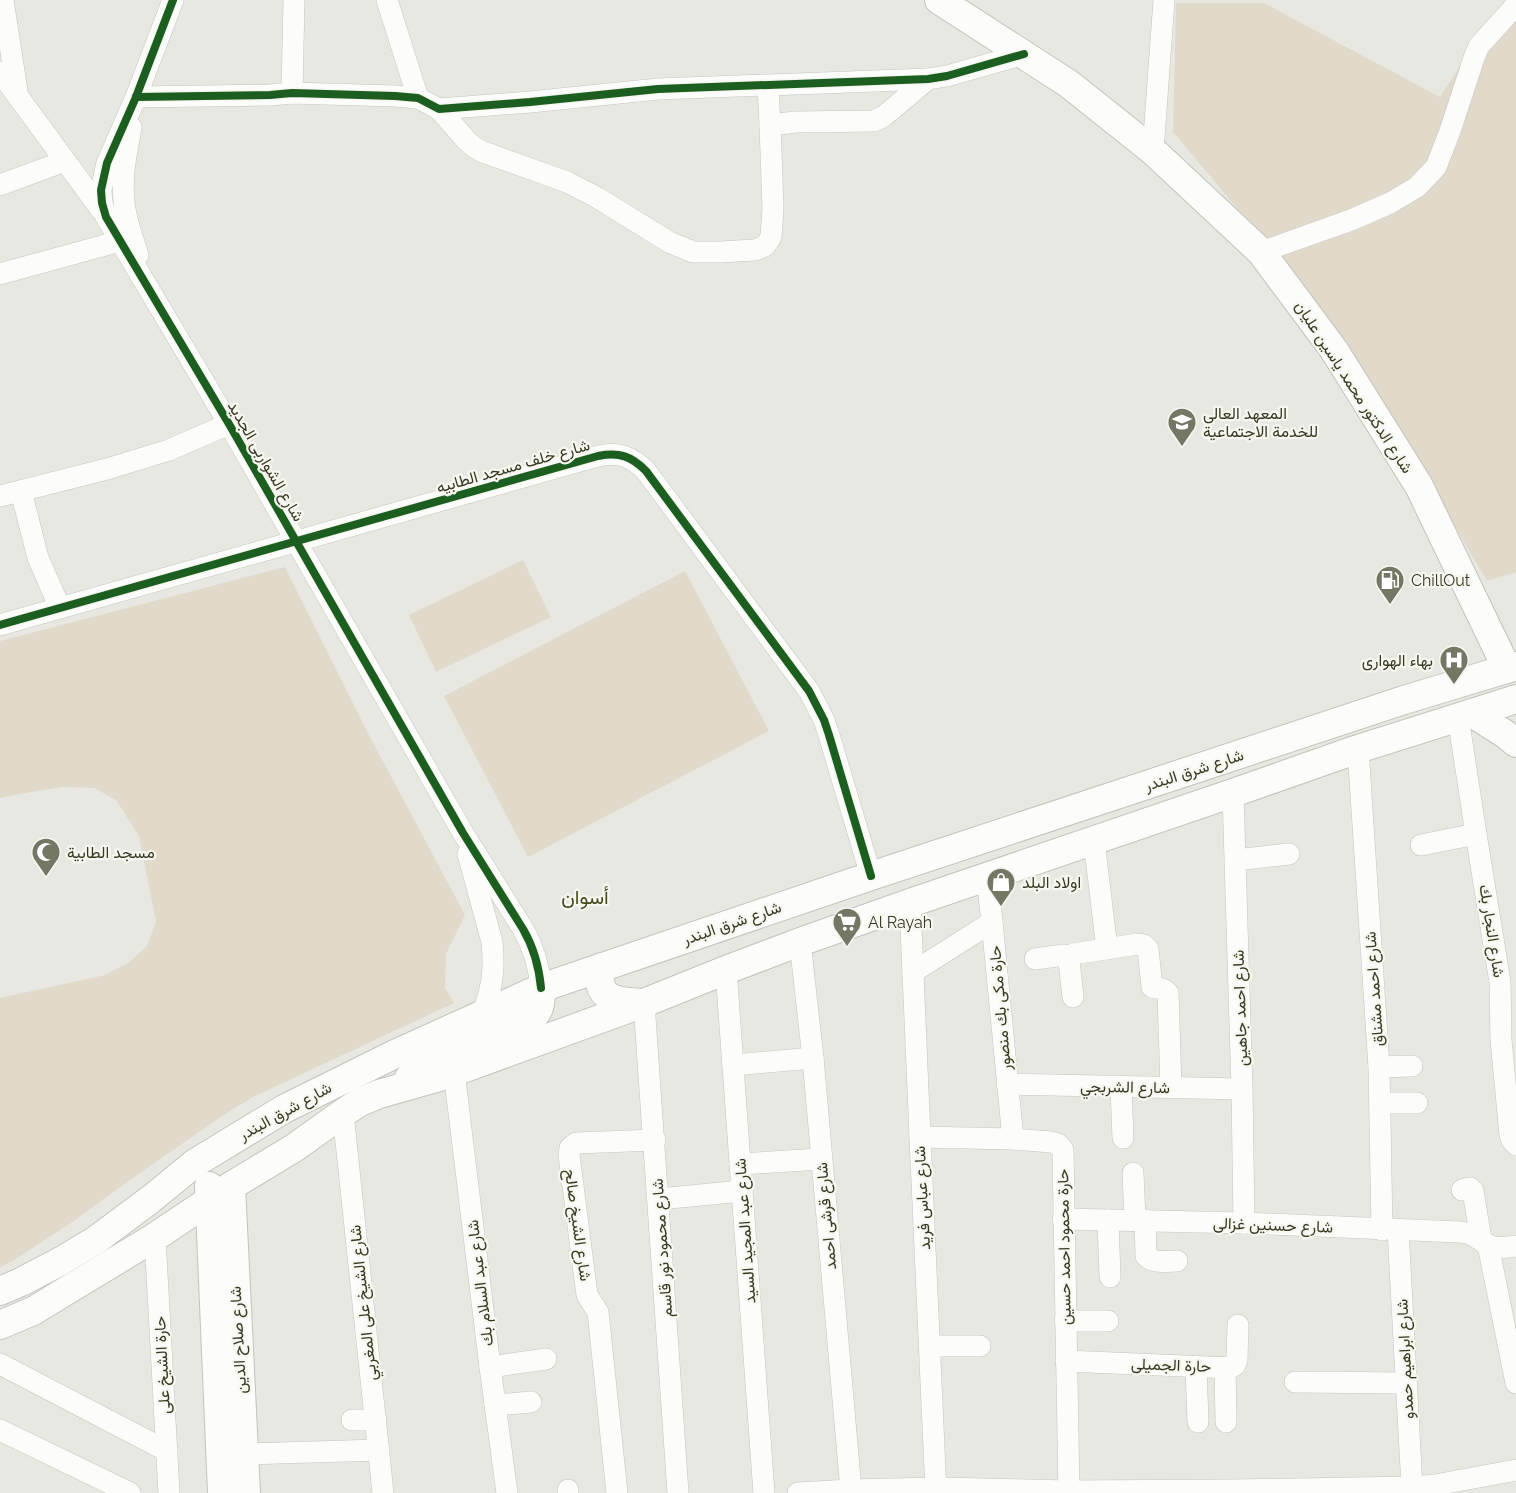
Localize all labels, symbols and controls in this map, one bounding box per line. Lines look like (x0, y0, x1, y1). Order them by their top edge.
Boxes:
street label: شارع الدكتور محمد ياسين عليان (1289, 297, 1417, 478)
street label: شارع الشواربى الجديد (222, 397, 308, 526)
place label: المعهد العالى للخدمة الاجتماعية (1203, 404, 1318, 441)
school or university icon: المعهد العالى للخدمة الاجتماعية (1166, 406, 1198, 448)
street label: شارع خلف مسجد الطابيه (434, 435, 592, 499)
fuel station icon: ChillOut (1374, 564, 1406, 606)
place label: ChillOut (1411, 571, 1471, 590)
hospital icon: بهاء الهوارى (1438, 644, 1470, 686)
place label: بهاء الهوارى (1362, 651, 1433, 671)
street label: شارع شرق البندر (1141, 745, 1247, 797)
mosque icon: مسجد الطابية (30, 836, 62, 878)
place label: مسجد الطابية (67, 843, 155, 862)
shop icon: اولاد البلد (985, 866, 1017, 908)
place label: اولاد البلد (1022, 873, 1081, 893)
street label: شارع النجار بك (1473, 883, 1509, 979)
district label: أسوان (561, 885, 609, 910)
street label: شارع شرق البندر (679, 897, 784, 951)
supermarket icon: Al Rayah (831, 906, 863, 948)
place label: Al Rayah (868, 913, 932, 932)
street label: شارع احمد مشناق (1361, 931, 1389, 1047)
street label: حارة مكى بك منصور (985, 944, 1016, 1072)
street label: شارع احمد جاهين (1228, 949, 1254, 1066)
street label: شارع الشربجي (1080, 1077, 1170, 1101)
street label: شارع شرق البندر (234, 1078, 336, 1147)
street label: شارع عباس فريد (910, 1145, 936, 1251)
street label: شارع عبد المجيد السيد (730, 1158, 762, 1304)
street label: شارع قرشى احمد (812, 1161, 842, 1270)
street label: شارع الشيخ صالح (559, 1168, 595, 1283)
street label: حارة محمود احمد حسين (1053, 1168, 1076, 1325)
street label: شارع محمود نور قاسم (648, 1178, 678, 1318)
street label: شارع حسنين غزالى (1213, 1213, 1333, 1239)
street label: شارع عبد السلام بك (463, 1219, 499, 1347)
street label: شارع الشيخ على المغربي (345, 1224, 385, 1382)
street label: شارع صلاح الدين (226, 1285, 252, 1394)
street label: شارع ابراهيم حمدو (1392, 1298, 1420, 1419)
street label: حارة الشيخ على (150, 1315, 176, 1414)
street label: حارة الجميلى (1130, 1354, 1212, 1377)

